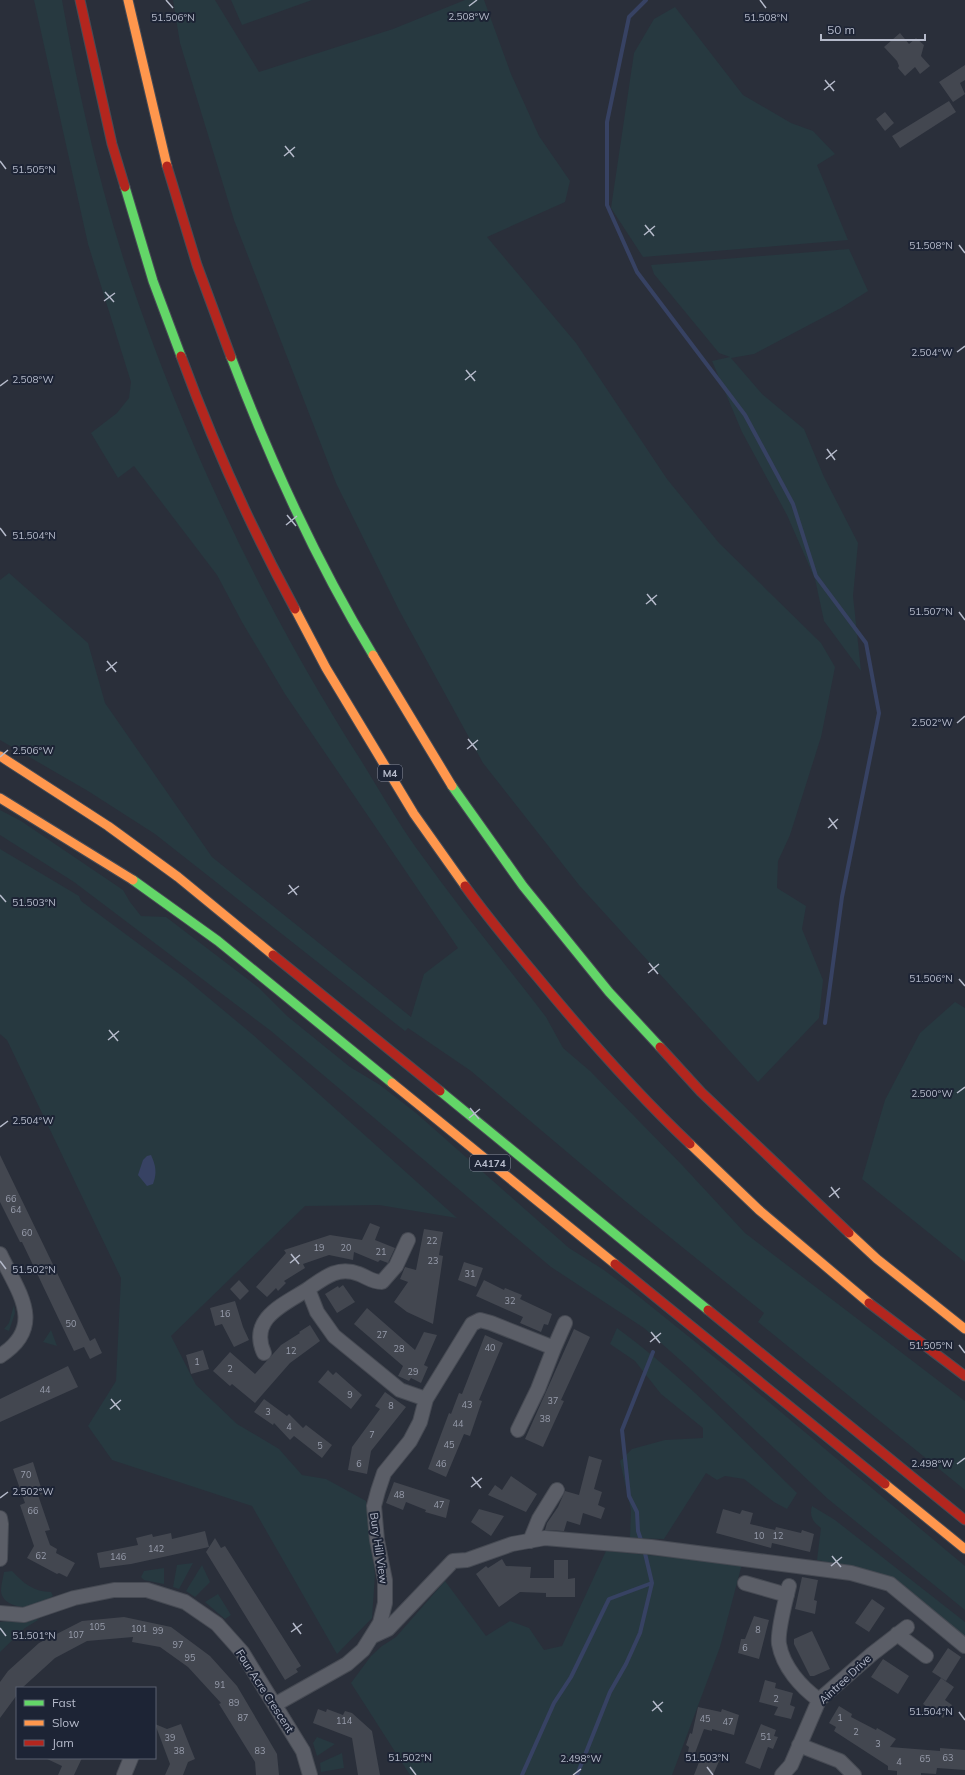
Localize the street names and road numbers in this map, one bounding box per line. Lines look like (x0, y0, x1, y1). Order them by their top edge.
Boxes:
road number: M4 (378, 765, 402, 781)
road number: A4174 (470, 1155, 510, 1171)
street label: Bury Hill View (367, 1511, 391, 1585)
street label: Four Acre Crescent (233, 1647, 297, 1735)
street label: Aintree Drive (816, 1651, 874, 1707)

